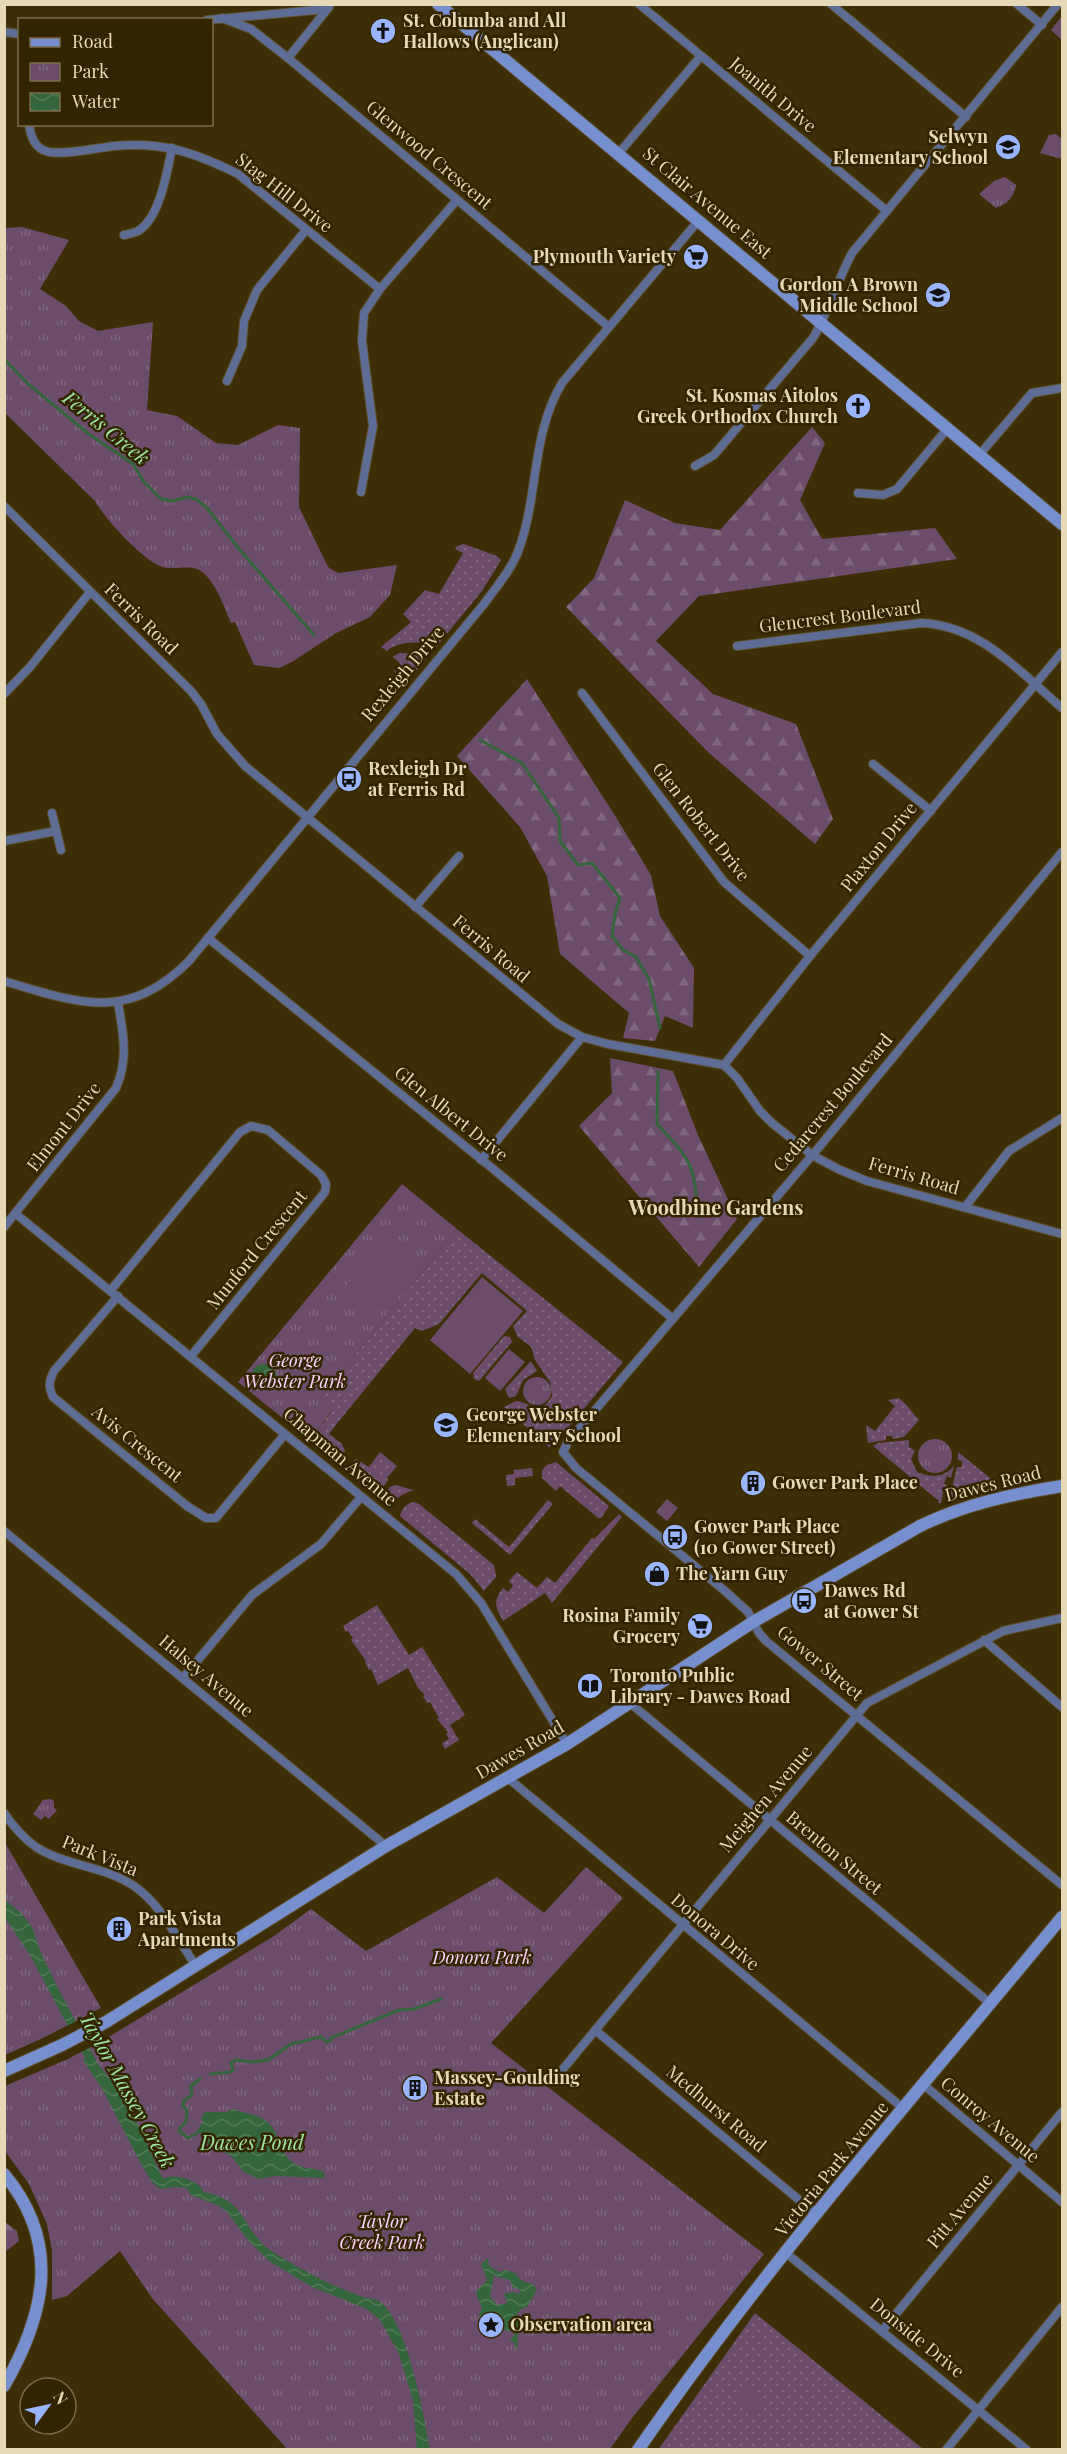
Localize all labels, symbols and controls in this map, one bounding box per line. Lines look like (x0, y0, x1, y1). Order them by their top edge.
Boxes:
place label: St. Columba and All Hallows (Anglican) (403, 8, 567, 53)
church icon: St. Columba and All Hallows (Anglican) (368, 16, 398, 46)
legend (18, 18, 213, 126)
text: Road (72, 29, 113, 53)
street label: Joanith Drive (725, 50, 822, 137)
text: Park (72, 59, 109, 83)
text: Water (71, 89, 120, 113)
street label: Glenwood Crescent (362, 94, 498, 215)
place label: Selwyn Elementary School (833, 124, 988, 169)
school or university icon: Selwyn Elementary School (993, 132, 1023, 162)
street label: St Clair Avenue East (638, 141, 778, 264)
street label: Stag Hill Drive (231, 147, 338, 238)
supermarket icon: Plymouth Variety (681, 242, 711, 272)
place label: Plymouth Variety (533, 244, 677, 268)
place label: Gordon A Brown Middle School (779, 272, 918, 317)
school or university icon: Gordon A Brown Middle School (923, 280, 953, 310)
water label: Ferris Creek (57, 383, 156, 470)
place label: St. Kosmas Aitolos Greek Orthodox Church (637, 383, 838, 428)
church icon: St. Kosmas Aitolos Greek Orthodox Church (843, 391, 873, 421)
street label: Ferris Road (100, 577, 184, 660)
street label: Glencrest Boulevard (758, 594, 923, 638)
street label: Rexleigh Drive (355, 621, 449, 726)
place label: Rexleigh Dr at Ferris Rd (368, 756, 467, 801)
street label: Glen Robert Drive (648, 757, 756, 886)
bus stop icon: Rexleigh Dr at Ferris Rd (334, 764, 364, 794)
street label: Plaxton Drive (834, 796, 922, 896)
street label: Ferris Road (448, 909, 536, 988)
street label: Cedarcrest Boulevard (767, 1028, 898, 1177)
street label: Glen Albert Drive (390, 1060, 513, 1166)
street label: Elmont Drive (21, 1077, 106, 1176)
street label: Ferris Road (866, 1151, 963, 1200)
street label: Munford Crescent (201, 1184, 312, 1314)
district label: Woodbine Gardens (627, 1193, 804, 1220)
park label: George Webster Park (244, 1348, 346, 1393)
street label: Avis Crescent (87, 1399, 188, 1488)
street label: Chapman Avenue (279, 1402, 403, 1511)
place label: George Webster Elementary School (466, 1402, 622, 1447)
school or university icon: George Webster Elementary School (431, 1410, 461, 1440)
street label: Dawes Road (942, 1459, 1044, 1507)
building icon: Gower Park Place (738, 1468, 768, 1498)
place label: Gower Park Place (772, 1470, 918, 1494)
place label: Gower Park Place (10 Gower Street) (694, 1514, 840, 1559)
bus stop icon: Gower Park Place (10 Gower Street) (660, 1522, 690, 1552)
shop icon: The Yarn Guy (642, 1559, 672, 1589)
place label: The Yarn Guy (676, 1561, 788, 1585)
place label: Dawes Rd at Gower St (824, 1578, 920, 1623)
bus stop icon: Dawes Rd at Gower St (789, 1586, 819, 1616)
place label: Rosina Family Grocery (562, 1603, 681, 1648)
supermarket icon: Rosina Family Grocery (685, 1611, 715, 1641)
street label: Gower Street (772, 1619, 869, 1706)
street label: Halsey Avenue (154, 1629, 259, 1722)
place label: Toronto Public Library - Dawes Road (610, 1663, 791, 1708)
library icon: Toronto Public Library - Dawes Road (575, 1671, 605, 1701)
street label: Dawes Road (471, 1714, 568, 1784)
street label: Meighen Avenue (713, 1740, 817, 1857)
street label: Brenton Street (782, 1805, 888, 1900)
street label: Park Vista (59, 1829, 142, 1881)
street label: Donora Drive (666, 1887, 765, 1975)
place label: Park Vista Apartments (137, 1906, 236, 1951)
building icon: Park Vista Apartments (104, 1914, 134, 1944)
park label: Donora Park (431, 1945, 532, 1969)
water label: Taylor Massey Creek (74, 2006, 182, 2172)
street label: Medhurst Road (662, 2059, 772, 2157)
place label: Massey-Goulding Estate (434, 2065, 580, 2110)
street label: Conroy Avenue (936, 2071, 1045, 2168)
building icon: Massey-Goulding Estate (400, 2073, 430, 2103)
street label: Victoria Park Avenue (769, 2096, 893, 2242)
water label: Dawes Pond (199, 2128, 305, 2155)
street label: Pitt Avenue (921, 2168, 998, 2253)
park label: Taylor Creek Park (339, 2209, 425, 2254)
street label: Donside Drive (865, 2292, 970, 2383)
place icon: Observation area (476, 2310, 506, 2340)
place label: Observation area (510, 2312, 653, 2336)
north arrow (18, 2376, 78, 2436)
text: N (49, 2387, 73, 2408)

